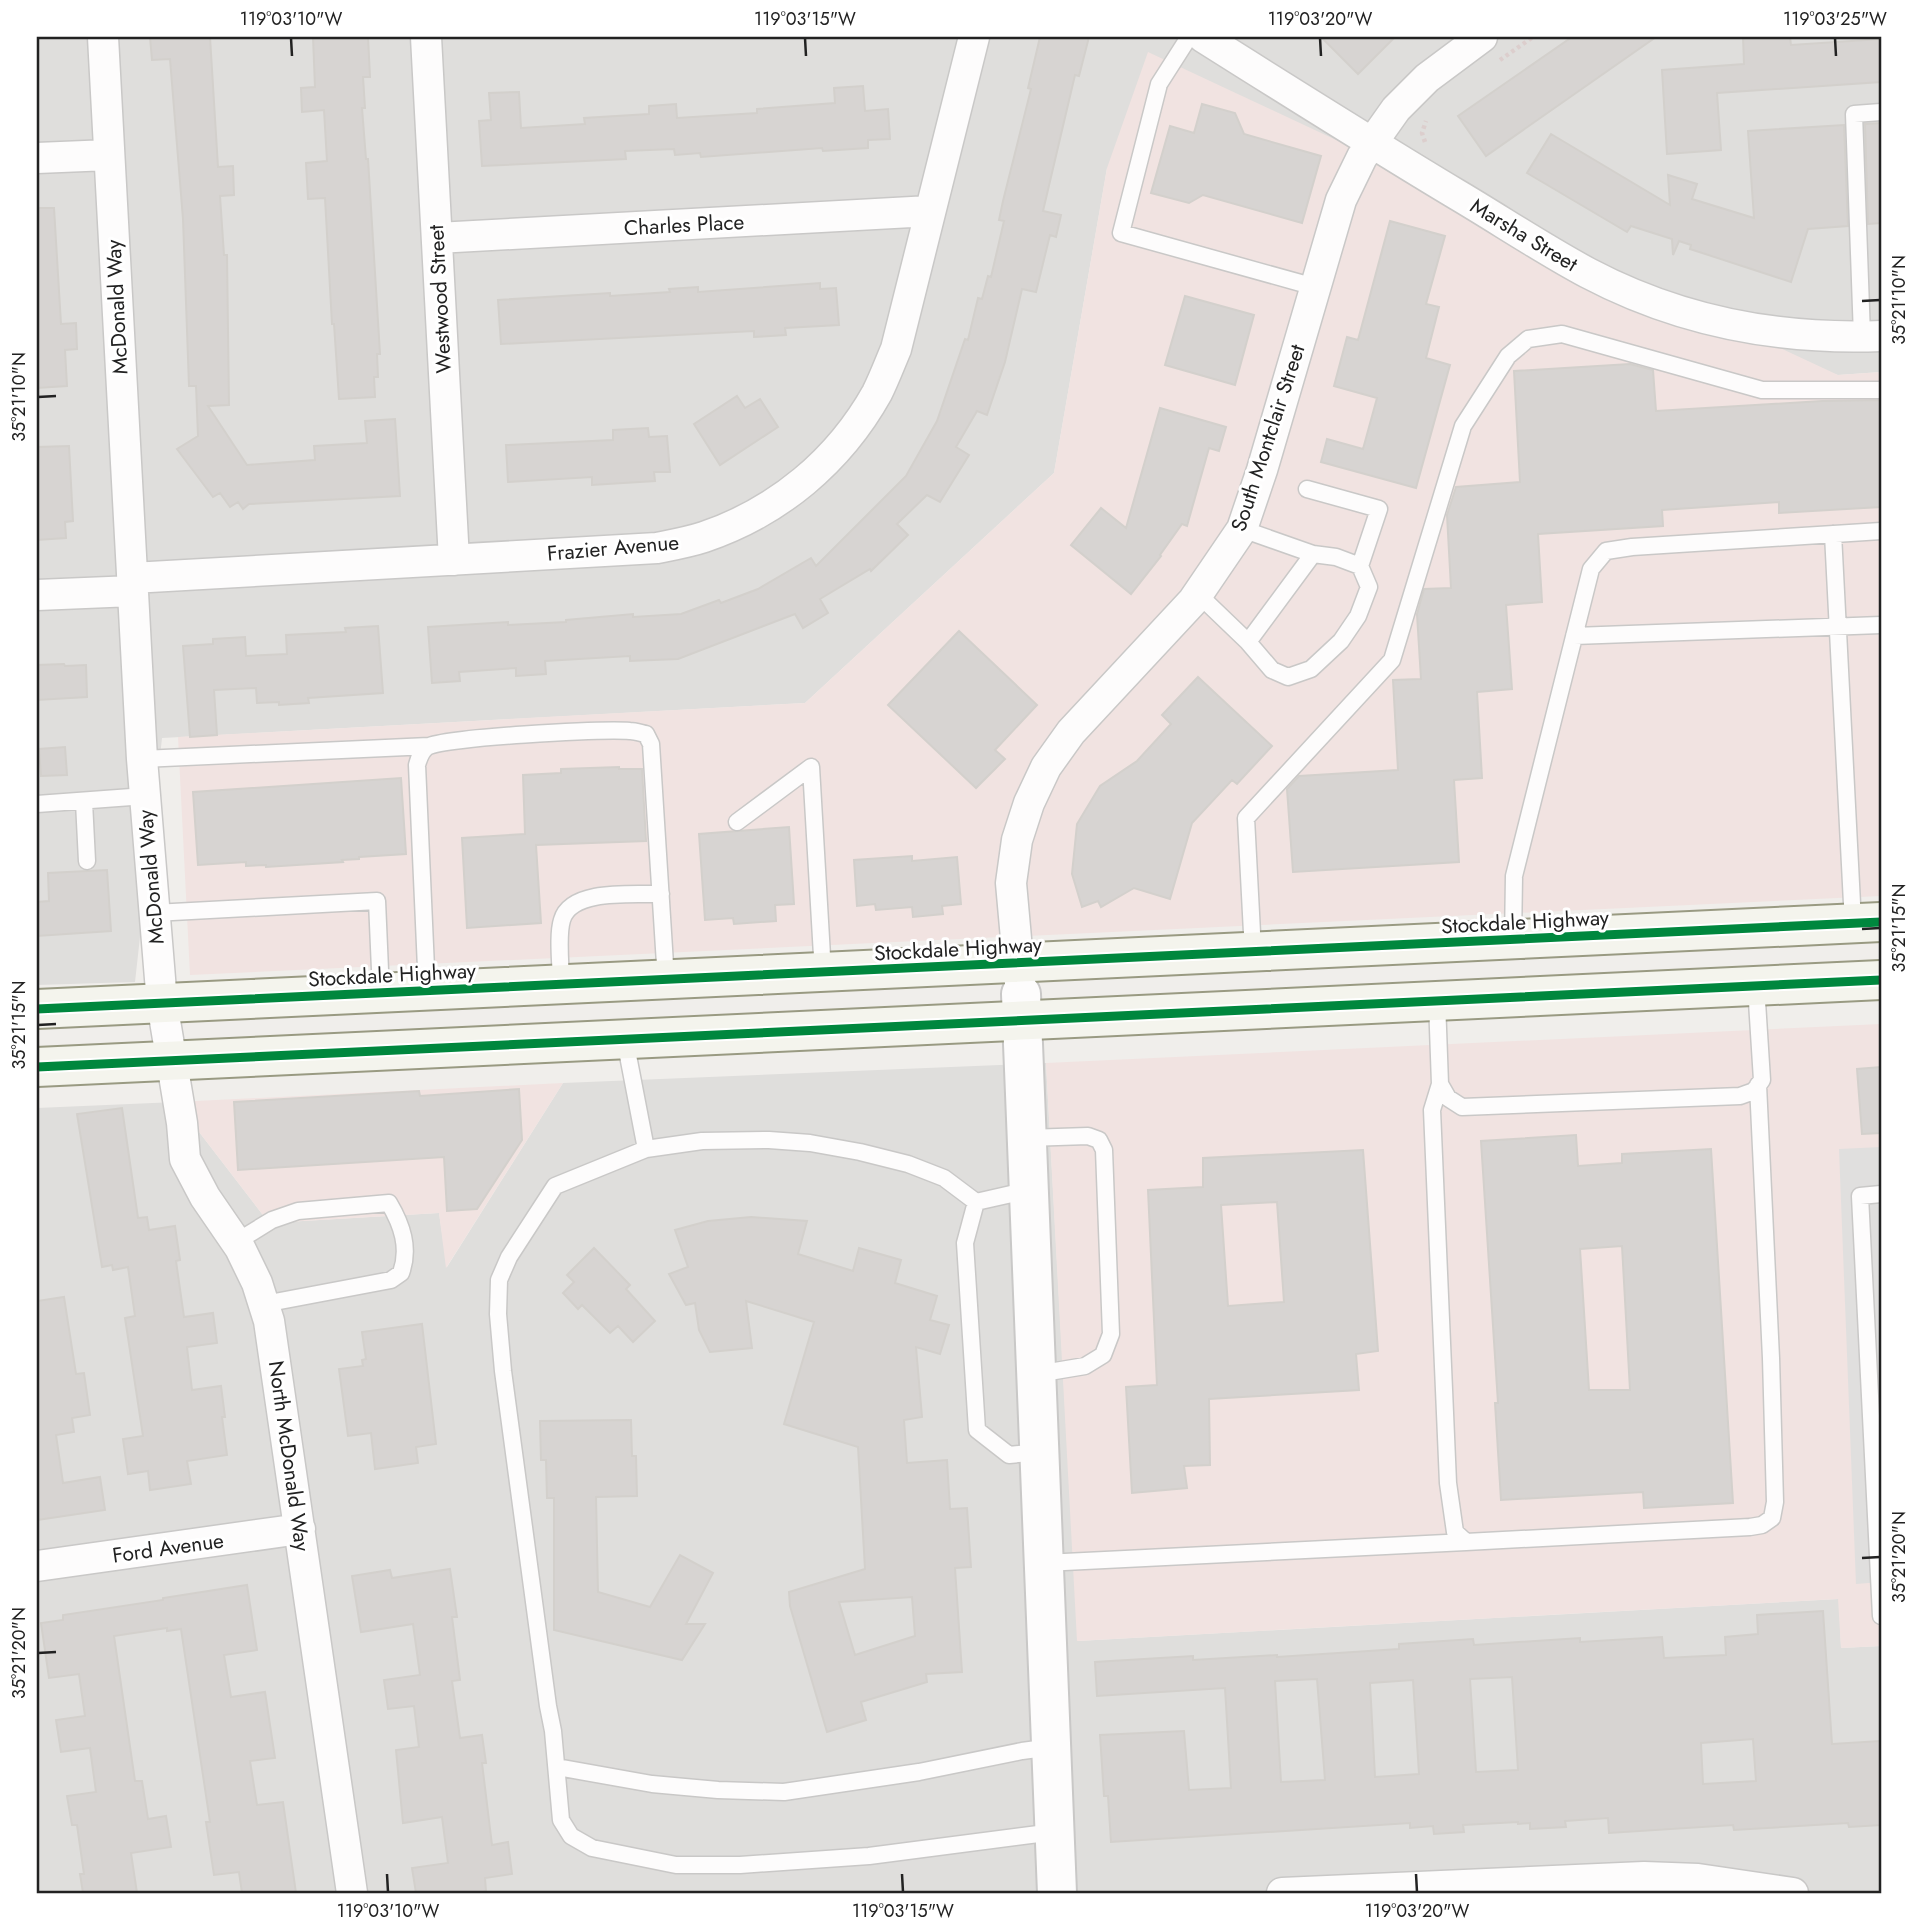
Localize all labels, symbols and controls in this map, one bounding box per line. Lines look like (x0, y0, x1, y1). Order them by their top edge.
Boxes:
text: 119°03'10"W (240, 6, 342, 32)
text: 119°03'15"W (754, 6, 856, 32)
text: 119°03'20"W (1268, 6, 1372, 32)
text: 119°03'25"W (1783, 6, 1887, 32)
street label: Marsha Street (1465, 191, 1583, 279)
street label: Charles Place (623, 207, 745, 243)
street label: Westwood Street (421, 224, 459, 374)
street label: McDonald Way (98, 238, 136, 375)
text: 35°21'10"N (1886, 255, 1912, 345)
street label: South Montclair Street (1224, 341, 1312, 535)
text: 35°21'10"N (6, 352, 32, 442)
street label: Frazier Avenue (546, 527, 680, 569)
street label: McDonald Way (130, 808, 172, 946)
text: 35°21'15"N (1886, 883, 1912, 973)
street label: Stockdale Highway (1440, 903, 1611, 941)
street label: Stockdale Highway (873, 930, 1044, 968)
street label: Stockdale Highway (307, 956, 478, 994)
text: 35°21'15"N (6, 980, 32, 1070)
street label: North McDonald Way (261, 1359, 317, 1554)
text: 35°21'20"N (1886, 1511, 1912, 1603)
street label: Ford Avenue (110, 1525, 226, 1571)
text: 35°21'20"N (6, 1607, 32, 1699)
text: 119°03'10"W (337, 1898, 439, 1924)
text: 119°03'15"W (852, 1898, 954, 1924)
text: 119°03'20"W (1365, 1898, 1469, 1924)

